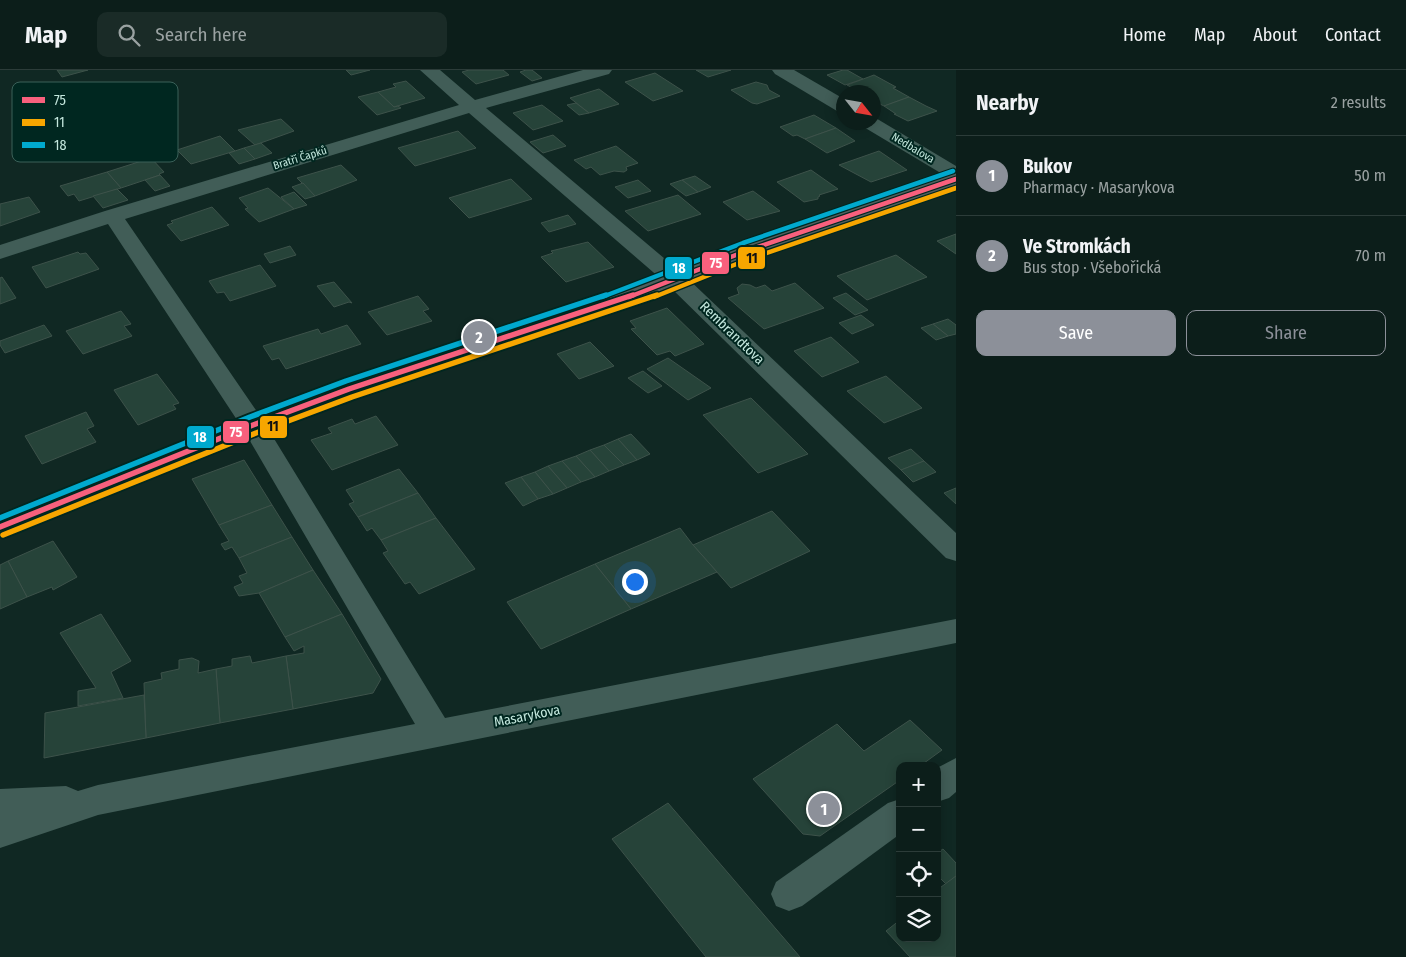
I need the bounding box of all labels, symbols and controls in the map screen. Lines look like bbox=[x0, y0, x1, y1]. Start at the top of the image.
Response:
search box bbox=[97, 12, 447, 57]
text: Map bbox=[25, 21, 67, 49]
icon: search bbox=[115, 21, 143, 49]
text: Search here bbox=[155, 23, 247, 46]
text: Home bbox=[1123, 24, 1166, 46]
text: Map bbox=[1194, 24, 1225, 46]
text: About bbox=[1253, 24, 1297, 46]
text: Contact bbox=[1325, 24, 1381, 46]
legend bbox=[12, 82, 178, 162]
north arrow bbox=[836, 85, 881, 130]
text: Nearby bbox=[976, 90, 1038, 116]
text: 75 bbox=[54, 92, 66, 109]
text: 2 results bbox=[1331, 93, 1386, 112]
text: 11 bbox=[54, 114, 65, 131]
street label: Nedbalova bbox=[889, 130, 937, 166]
text: 18 bbox=[54, 137, 66, 154]
street label: Bratří Čapků bbox=[271, 143, 328, 172]
text: Bukov bbox=[1023, 155, 1072, 178]
text: 1 bbox=[989, 166, 995, 185]
text: 50 m bbox=[1354, 166, 1386, 185]
text: Pharmacy · Masarykova bbox=[1023, 178, 1175, 197]
text: Ve Stromkách bbox=[1023, 235, 1131, 258]
line badge: 11 bbox=[737, 246, 766, 270]
text: 2 bbox=[988, 246, 996, 265]
text: 70 m bbox=[1355, 246, 1386, 265]
text: 11 bbox=[746, 250, 758, 267]
line badge: 75 bbox=[701, 251, 730, 275]
text: 75 bbox=[710, 255, 722, 272]
line badge: 18 bbox=[664, 256, 693, 280]
text: Bus stop · Všebořická bbox=[1023, 258, 1161, 277]
text: 18 bbox=[672, 260, 686, 277]
street label: Rembrandtova bbox=[696, 298, 768, 368]
button: Save bbox=[976, 310, 1176, 356]
button: Share bbox=[1186, 310, 1386, 356]
pin: 2 bbox=[463, 318, 495, 356]
line badge: 11 bbox=[259, 415, 288, 439]
text: 11 bbox=[267, 418, 279, 435]
line badge: 75 bbox=[222, 420, 250, 444]
text: 75 bbox=[230, 424, 242, 441]
line badge: 18 bbox=[186, 425, 215, 449]
text: 18 bbox=[193, 429, 207, 446]
your location bbox=[622, 569, 648, 595]
street label: Masarykova bbox=[492, 701, 562, 731]
map controls bbox=[896, 762, 941, 942]
button: + bbox=[896, 762, 941, 807]
pin: 1 bbox=[808, 790, 840, 828]
button: − bbox=[896, 807, 941, 852]
button: locate bbox=[896, 852, 941, 897]
button: layers bbox=[896, 897, 941, 942]

